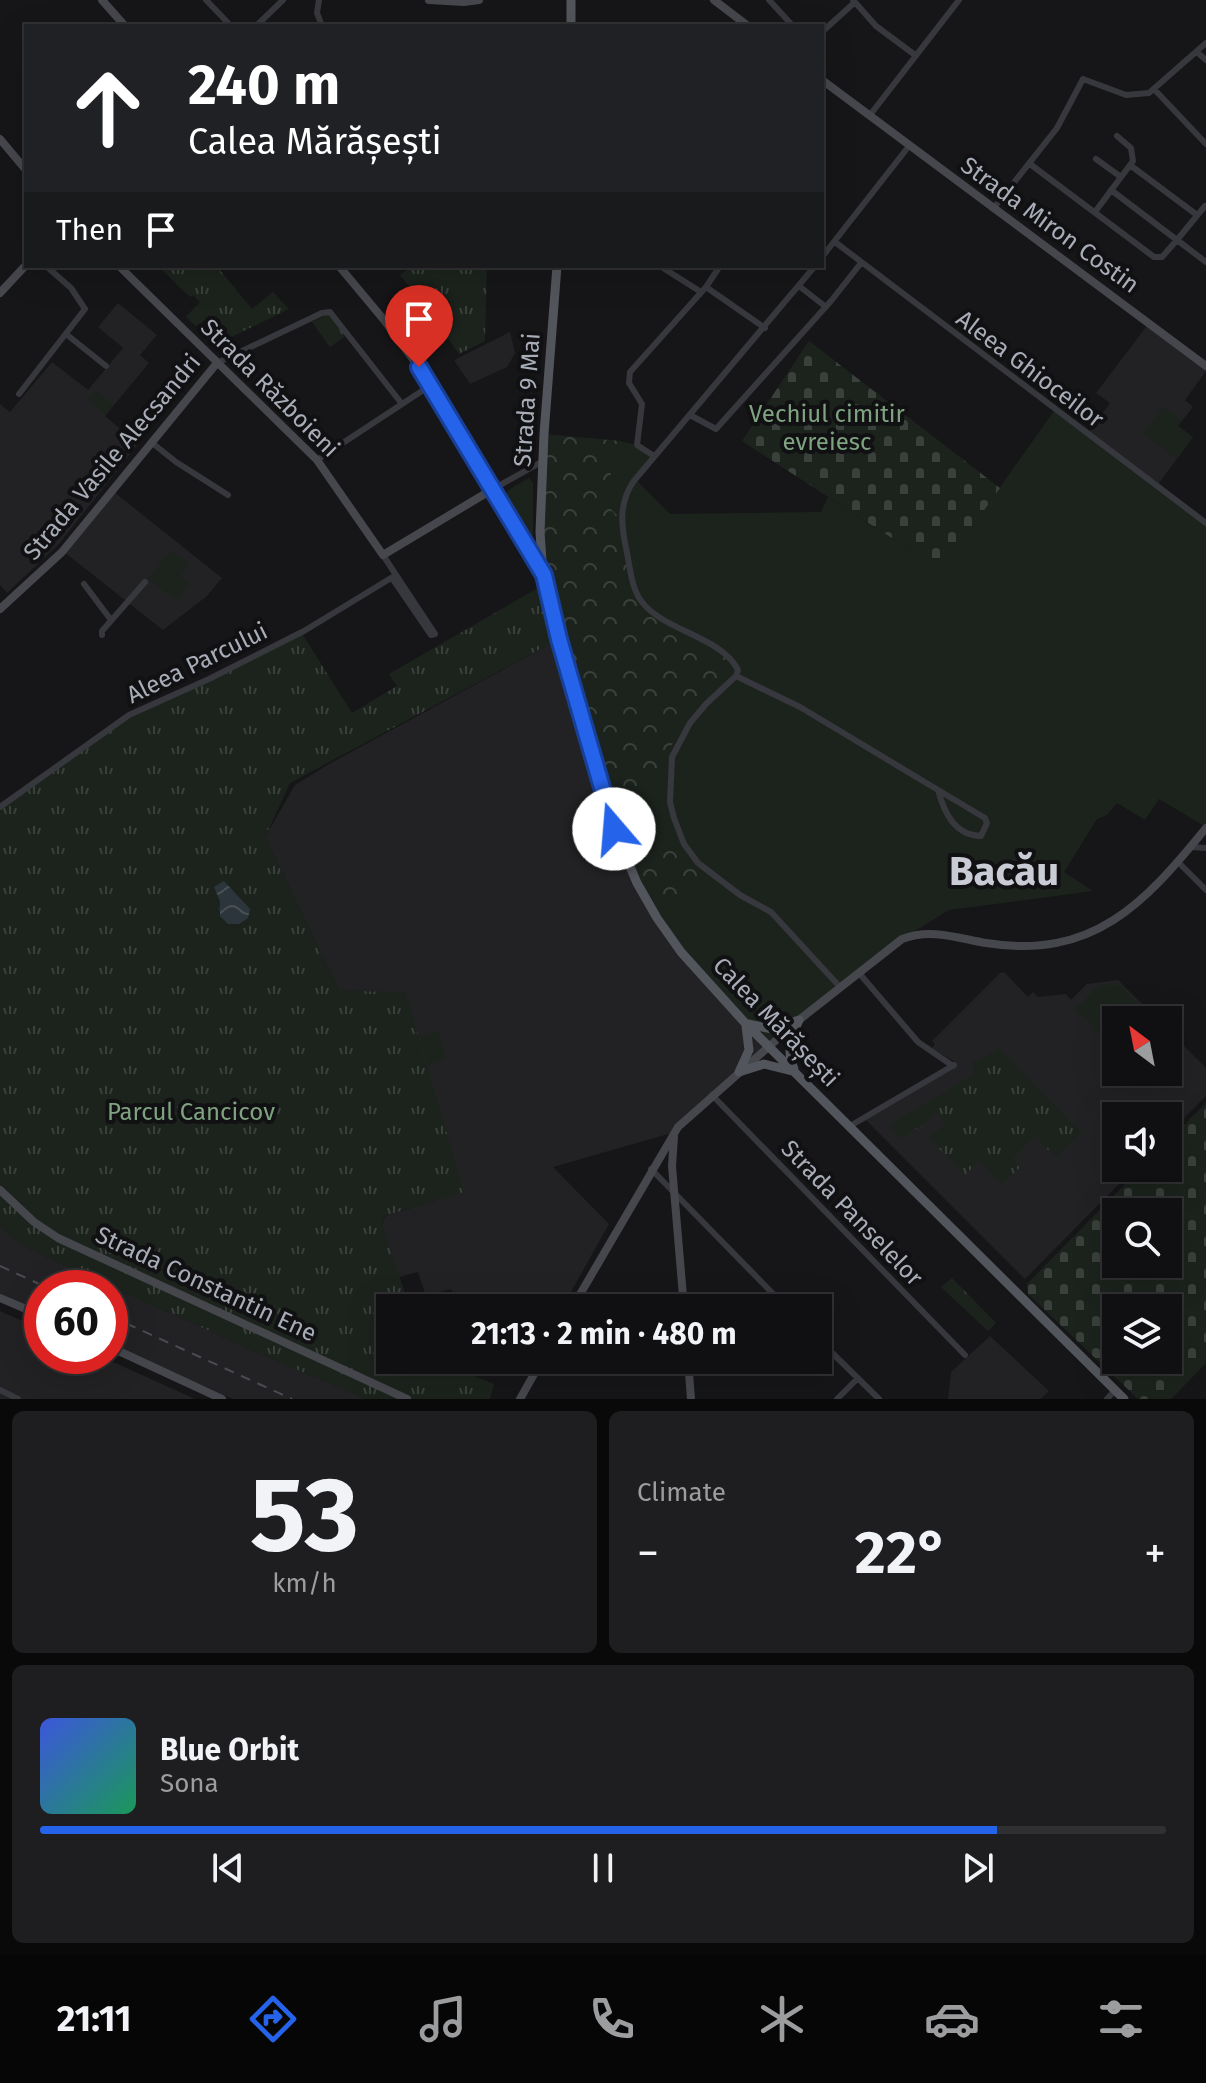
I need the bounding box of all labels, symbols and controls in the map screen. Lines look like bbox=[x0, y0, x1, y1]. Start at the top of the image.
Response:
text: 240 m bbox=[188, 52, 340, 119]
icon: ahead bbox=[56, 56, 160, 160]
text: Calea Mărășești bbox=[188, 120, 442, 164]
street label: Strada Miron Costin bbox=[956, 151, 1144, 299]
icon: arrive bbox=[139, 208, 183, 252]
text: Then bbox=[56, 212, 123, 248]
pin bbox=[385, 285, 453, 367]
icon: arrive bbox=[397, 297, 441, 341]
street label: Aleea Ghioceilor bbox=[951, 305, 1110, 434]
street label: Strada Războieni bbox=[195, 313, 345, 463]
street label: Strada 9 Mai bbox=[508, 332, 546, 468]
street label: Strada Vasile Alecsandri bbox=[18, 348, 206, 566]
park label: Vechiul cimitir evreiesc bbox=[749, 400, 906, 456]
street label: Aleea Parcului bbox=[122, 617, 272, 709]
position arrow bbox=[572, 787, 656, 871]
district label: Bacău bbox=[949, 848, 1059, 896]
street label: Calea Mărășești bbox=[706, 951, 845, 1093]
north arrow bbox=[1102, 1006, 1182, 1086]
map controls bbox=[1102, 1006, 1182, 1374]
park label: Parcul Cancicov bbox=[107, 1098, 275, 1126]
button: sound bbox=[1102, 1102, 1182, 1182]
street label: Strada Panselelor bbox=[776, 1134, 929, 1292]
button: search bbox=[1102, 1198, 1182, 1278]
street label: Strada Constantin Ene bbox=[91, 1220, 321, 1348]
speed limit sign: 60 bbox=[24, 1270, 128, 1374]
button: layers bbox=[1102, 1294, 1182, 1374]
text: 21:13 · 2 min · 480 m bbox=[471, 1316, 737, 1352]
text: 53 bbox=[250, 1453, 359, 1578]
text: Climate bbox=[637, 1477, 726, 1508]
text: 22° bbox=[855, 1517, 948, 1589]
text: − bbox=[637, 1527, 659, 1580]
text: + bbox=[1144, 1527, 1166, 1580]
text: km/h bbox=[272, 1568, 337, 1599]
text: Blue Orbit bbox=[160, 1732, 299, 1768]
text: Sona bbox=[160, 1768, 219, 1799]
icon: previous bbox=[206, 1846, 250, 1890]
icon: pause bbox=[581, 1846, 625, 1890]
icon: next bbox=[956, 1846, 1000, 1890]
icon: directions bbox=[245, 1991, 301, 2047]
icon: music bbox=[415, 1991, 471, 2047]
icon: phone bbox=[584, 1991, 640, 2047]
icon: climate bbox=[754, 1991, 810, 2047]
icon: car bbox=[924, 1991, 980, 2047]
icon: filters bbox=[1093, 1991, 1149, 2047]
text: 21:11 bbox=[57, 1997, 132, 2041]

